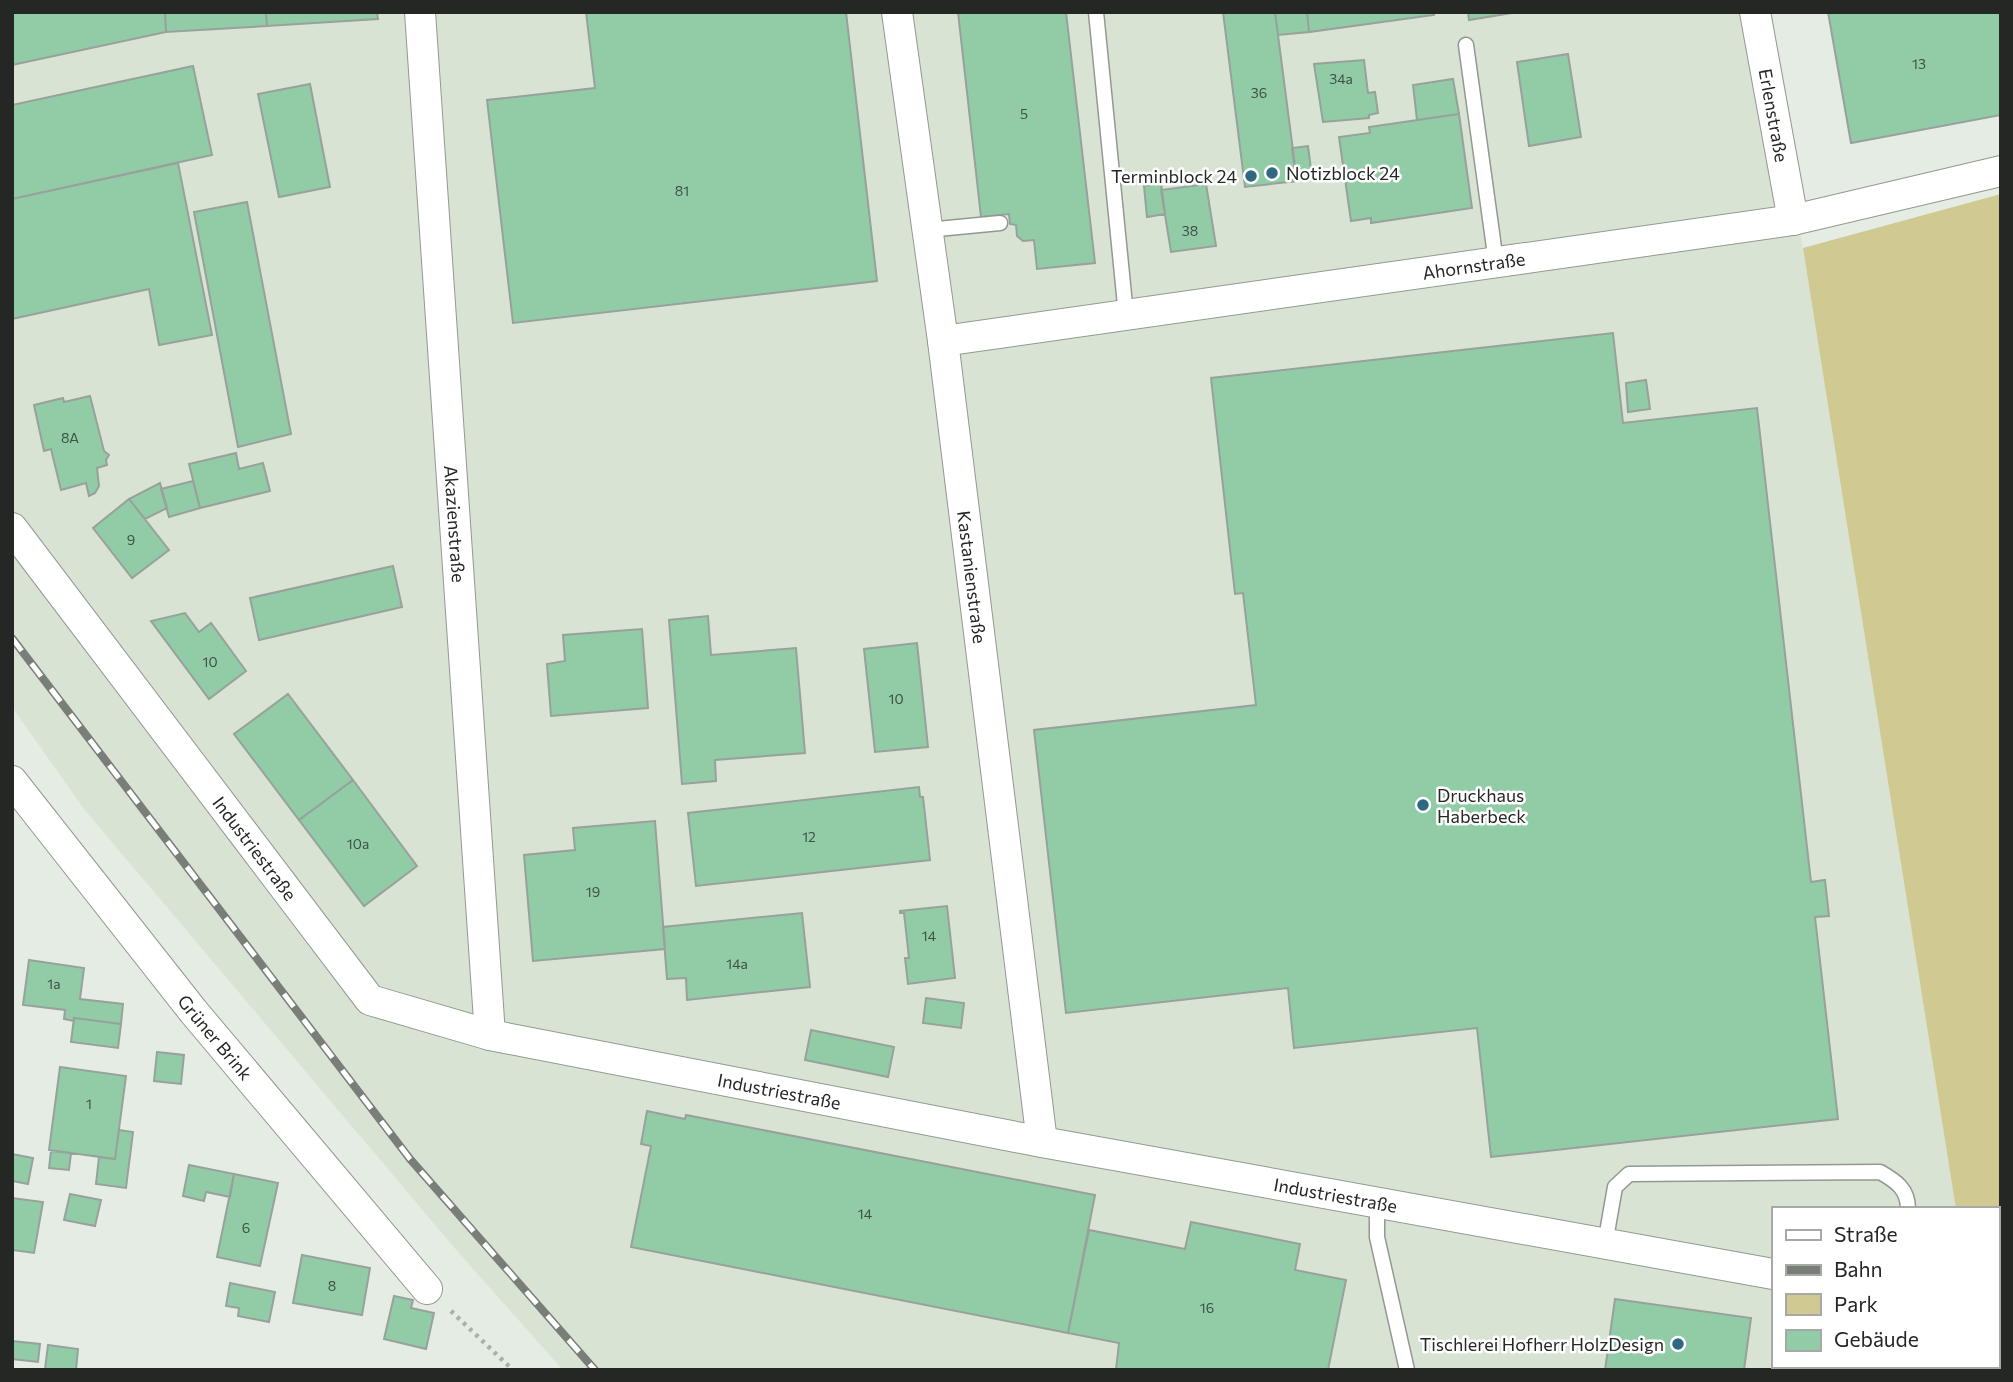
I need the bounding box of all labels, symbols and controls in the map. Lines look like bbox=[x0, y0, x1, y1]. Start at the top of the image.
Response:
house number: 13 bbox=[1912, 55, 1926, 72]
street label: Erlenstraße bbox=[1755, 67, 1793, 164]
house number: 34a bbox=[1329, 70, 1353, 87]
house number: 36 bbox=[1251, 84, 1267, 101]
house number: 5 bbox=[1020, 105, 1028, 122]
place label: Notizblock 24 bbox=[1286, 162, 1400, 184]
place label: Terminblock 24 bbox=[1111, 165, 1237, 187]
marker: Notizblock 24 bbox=[1264, 165, 1280, 181]
marker: Terminblock 24 bbox=[1243, 168, 1259, 184]
house number: 81 bbox=[675, 182, 689, 199]
house number: 38 bbox=[1182, 222, 1198, 239]
street label: Ahornstraße bbox=[1421, 247, 1526, 284]
house number: 8A bbox=[61, 429, 79, 446]
street label: Akazienstraße bbox=[440, 464, 470, 583]
street label: Kastanienstraße bbox=[953, 509, 991, 645]
house number: 9 bbox=[127, 531, 135, 548]
house number: 10 bbox=[202, 653, 218, 670]
house number: 10 bbox=[888, 690, 904, 707]
place label: Druckhaus Haberbeck bbox=[1437, 784, 1526, 827]
street label: Industriestraße bbox=[208, 792, 302, 905]
marker: Druckhaus Haberbeck bbox=[1415, 797, 1431, 813]
house number: 12 bbox=[802, 828, 816, 845]
house number: 10a bbox=[347, 835, 369, 852]
house number: 19 bbox=[586, 883, 600, 900]
house number: 14 bbox=[922, 927, 937, 944]
house number: 14a bbox=[726, 955, 748, 972]
house number: 1a bbox=[47, 975, 61, 992]
street label: Grüner Brink bbox=[173, 990, 257, 1085]
street label: Industriestraße bbox=[716, 1068, 843, 1114]
house number: 1 bbox=[86, 1095, 92, 1112]
street label: Industriestraße bbox=[1272, 1173, 1399, 1217]
house number: 14 bbox=[858, 1205, 873, 1222]
legend bbox=[1772, 1207, 1999, 1368]
house number: 6 bbox=[242, 1219, 250, 1236]
text: Straße bbox=[1834, 1221, 1898, 1246]
text: Bahn bbox=[1834, 1256, 1883, 1281]
house number: 8 bbox=[328, 1277, 336, 1294]
text: Park bbox=[1834, 1291, 1878, 1316]
house number: 16 bbox=[1200, 1299, 1214, 1316]
text: Gebäude bbox=[1834, 1326, 1919, 1351]
place label: Tischlerei Hofherr HolzDesign bbox=[1420, 1333, 1664, 1355]
marker: Tischlerei Hofherr HolzDesign bbox=[1670, 1336, 1686, 1352]

